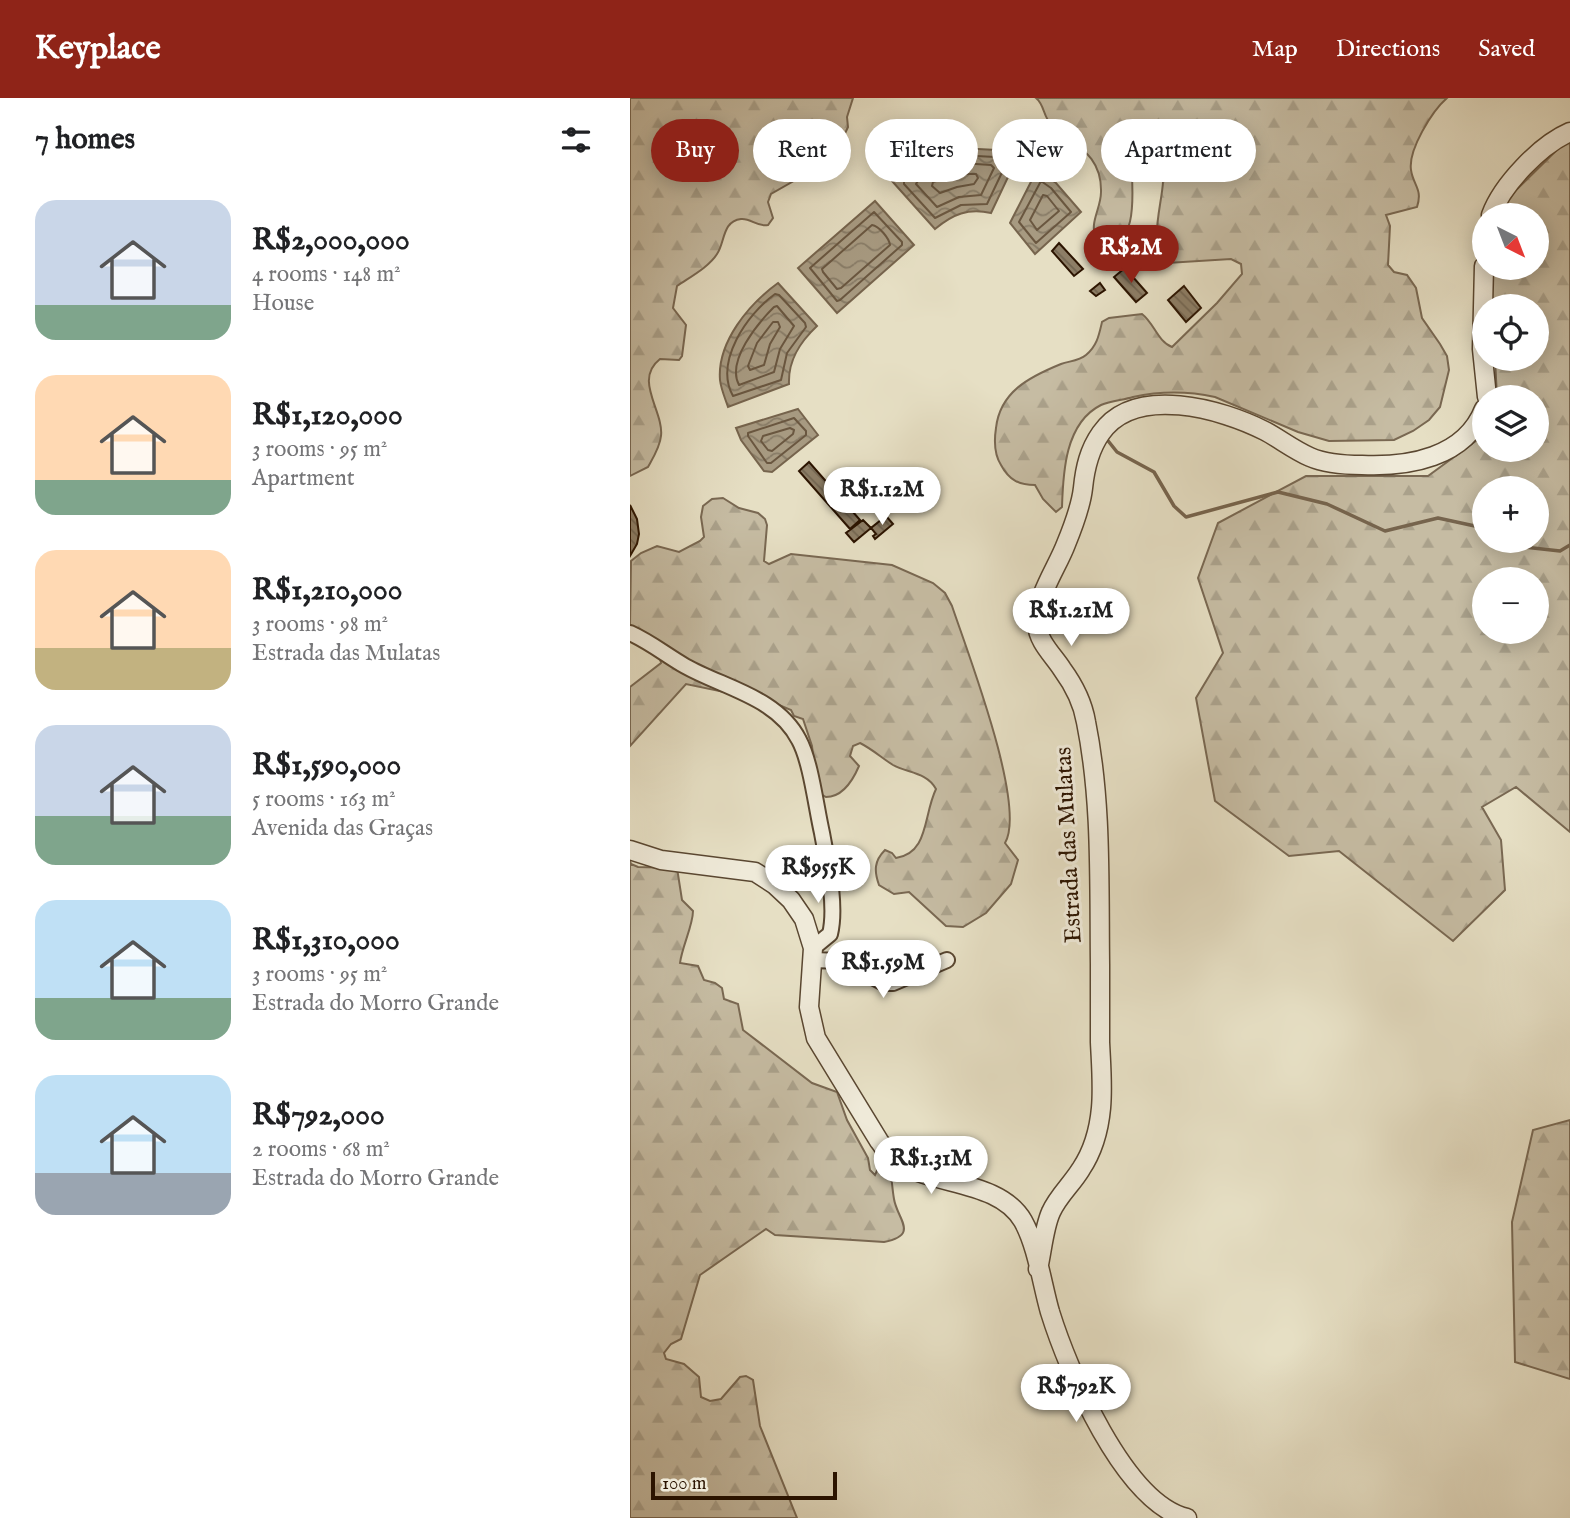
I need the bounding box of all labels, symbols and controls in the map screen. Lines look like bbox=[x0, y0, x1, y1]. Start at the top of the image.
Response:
text: Keyplace bbox=[35, 28, 161, 70]
text: Map bbox=[1252, 34, 1298, 65]
text: Directions bbox=[1336, 34, 1440, 65]
text: Saved bbox=[1478, 34, 1535, 65]
chip: Buy bbox=[651, 119, 739, 182]
chip: Rent bbox=[753, 119, 851, 182]
chip: Filters bbox=[865, 119, 978, 182]
chip: New bbox=[992, 119, 1087, 182]
chip: Apartment bbox=[1101, 119, 1256, 182]
text: 7 homes bbox=[35, 121, 135, 159]
icon: filters bbox=[557, 121, 595, 159]
north arrow bbox=[1472, 203, 1549, 280]
map controls bbox=[1472, 203, 1549, 644]
text: R$2,000,000 bbox=[252, 222, 410, 260]
pin: R$2M bbox=[1090, 226, 1172, 285]
icon: home bbox=[91, 228, 175, 312]
text: R$2M bbox=[1100, 233, 1162, 262]
text: 4 rooms · 148 m² bbox=[252, 260, 401, 289]
text: House bbox=[252, 289, 314, 318]
button: locate bbox=[1472, 294, 1549, 371]
button: layers bbox=[1472, 385, 1549, 462]
text: R$1,120,000 bbox=[252, 397, 403, 435]
icon: home bbox=[91, 403, 175, 487]
text: 3 rooms · 95 m² bbox=[252, 435, 387, 464]
text: Apartment bbox=[252, 464, 355, 493]
pin: R$1.12M bbox=[817, 468, 947, 527]
text: R$1.12M bbox=[840, 475, 924, 504]
button: + bbox=[1472, 476, 1549, 553]
button: − bbox=[1472, 567, 1549, 644]
text: R$1,210,000 bbox=[252, 572, 402, 610]
icon: home bbox=[91, 578, 175, 662]
pin: R$1.21M bbox=[1006, 588, 1136, 648]
text: R$1.21M bbox=[1029, 596, 1113, 625]
text: 3 rooms · 98 m² bbox=[252, 610, 388, 639]
text: Estrada das Mulatas bbox=[252, 639, 440, 668]
street label: Estrada das Mulatas bbox=[1048, 746, 1090, 944]
text: R$1,590,000 bbox=[252, 747, 401, 785]
icon: home bbox=[91, 753, 175, 837]
text: 5 rooms · 163 m² bbox=[252, 785, 396, 814]
text: Avenida das Graças bbox=[252, 814, 433, 843]
pin: R$955K bbox=[761, 846, 875, 905]
text: R$955K bbox=[781, 853, 855, 882]
text: R$1,310,000 bbox=[252, 922, 400, 960]
icon: home bbox=[91, 928, 175, 1012]
pin: R$1.59M bbox=[818, 940, 948, 1000]
text: R$1.59M bbox=[841, 948, 925, 977]
text: 3 rooms · 95 m² bbox=[252, 960, 387, 989]
text: Estrada do Morro Grande bbox=[252, 989, 499, 1018]
text: R$792,000 bbox=[252, 1097, 385, 1135]
icon: home bbox=[91, 1103, 175, 1187]
text: 2 rooms · 68 m² bbox=[252, 1135, 390, 1164]
pin: R$1.31M bbox=[866, 1136, 996, 1196]
text: R$1.31M bbox=[890, 1144, 972, 1173]
text: Estrada do Morro Grande bbox=[252, 1164, 499, 1193]
pin: R$792K bbox=[1019, 1364, 1133, 1424]
text: R$792K bbox=[1037, 1372, 1115, 1401]
scale bar bbox=[651, 1469, 836, 1501]
text: 100 m bbox=[662, 1472, 706, 1496]

